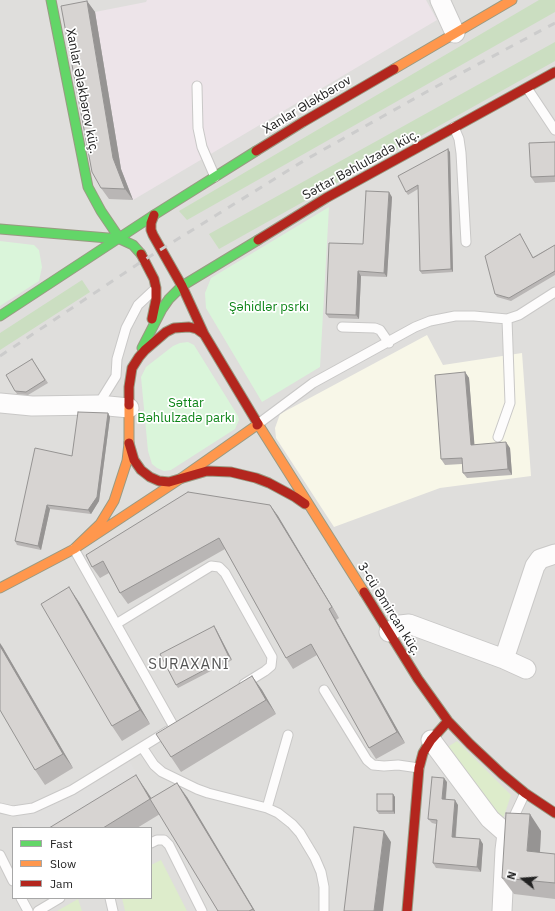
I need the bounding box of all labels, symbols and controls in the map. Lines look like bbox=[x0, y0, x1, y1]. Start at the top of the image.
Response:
street label: Xanlar Ələkbərov küç. bbox=[62, 27, 102, 155]
street label: Xanlar Ələkbərov bbox=[260, 73, 354, 137]
street label: Səttar Bəhlulzadə küç. bbox=[300, 126, 422, 204]
park label: Şəhidlər psrkı bbox=[229, 299, 309, 315]
park label: Səttar Bəhlulzadə parkı bbox=[137, 395, 235, 426]
street label: 3-cü Əmircan küç. bbox=[354, 560, 424, 658]
district label: SURAXANI bbox=[148, 656, 230, 674]
legend bbox=[12, 827, 152, 899]
text: Fast bbox=[50, 836, 73, 851]
text: Slow bbox=[50, 856, 76, 871]
north arrow bbox=[503, 859, 543, 899]
text: N bbox=[504, 870, 519, 881]
text: Jam bbox=[50, 876, 73, 891]

